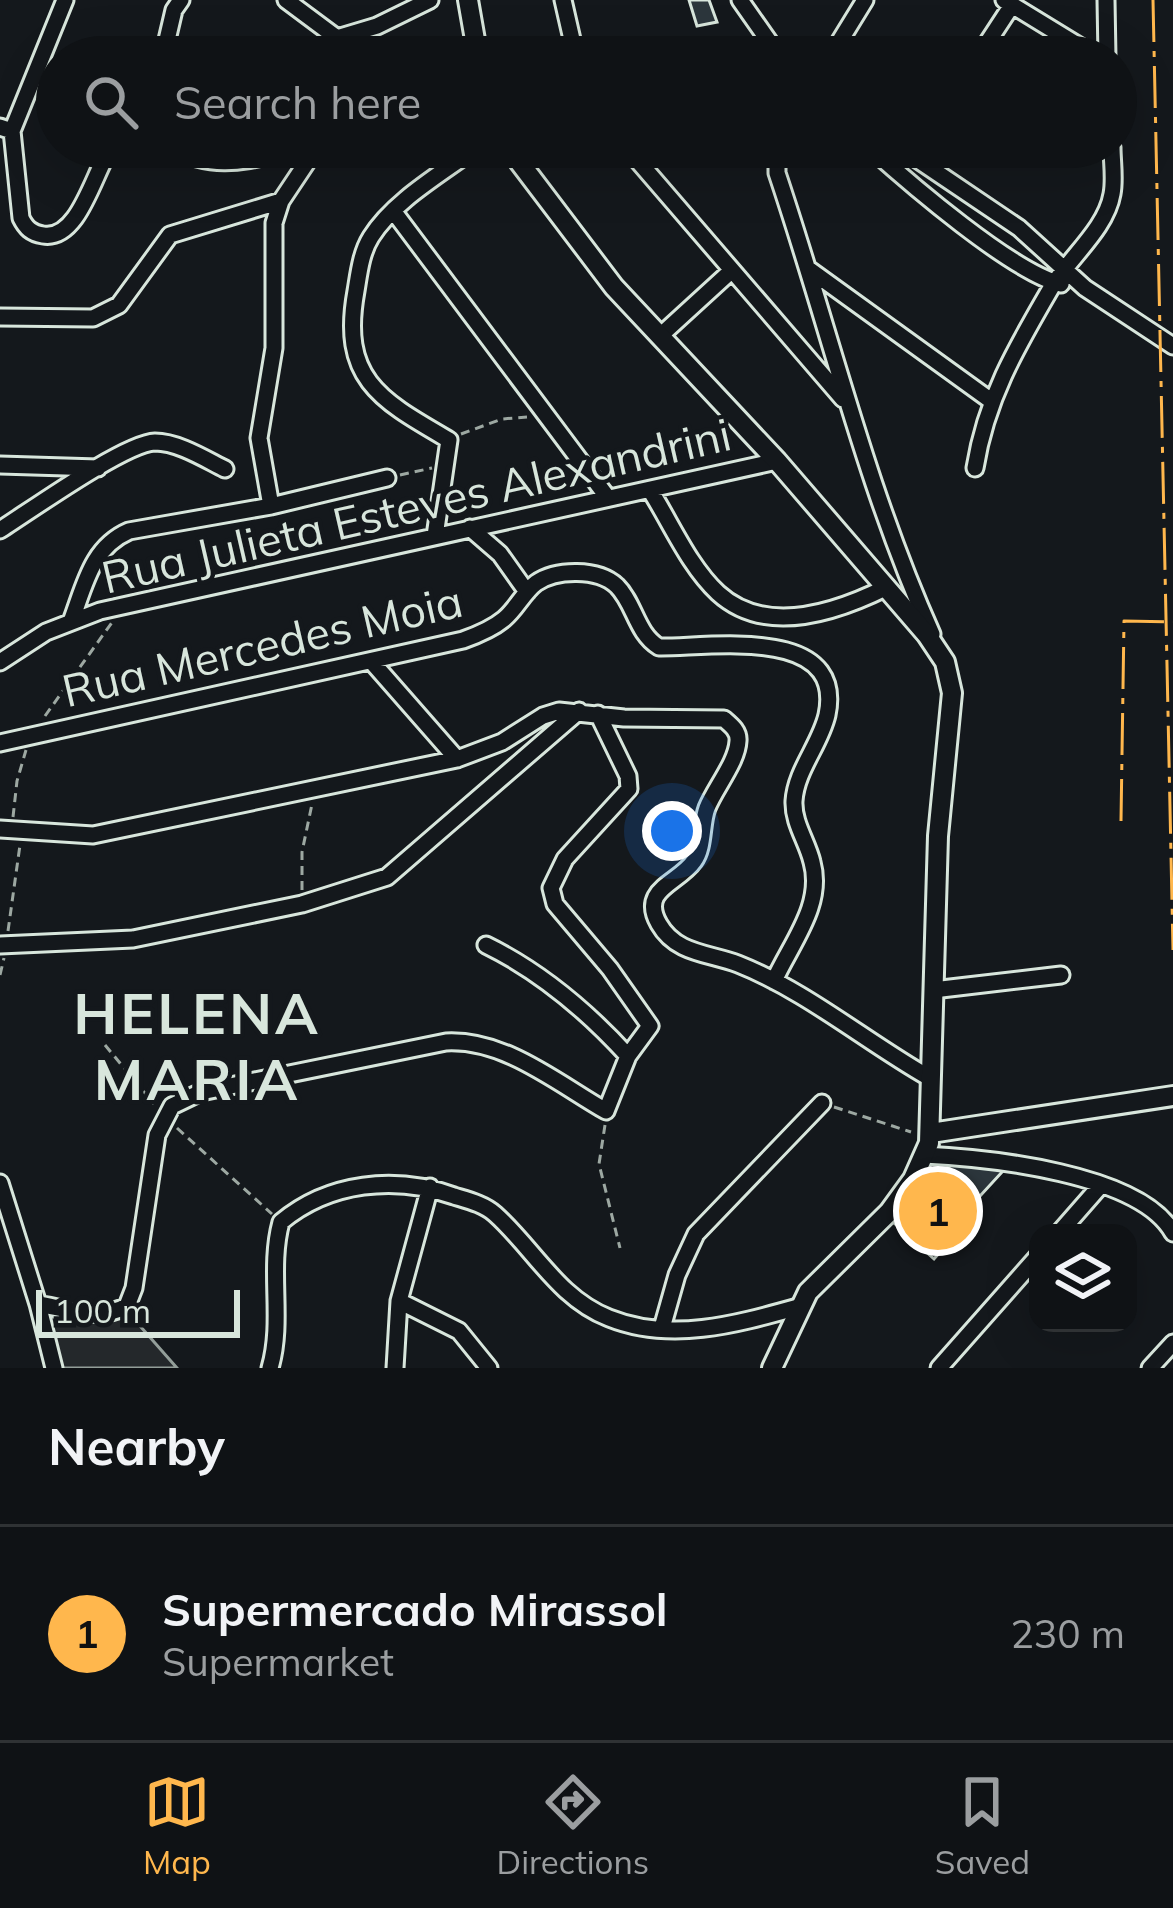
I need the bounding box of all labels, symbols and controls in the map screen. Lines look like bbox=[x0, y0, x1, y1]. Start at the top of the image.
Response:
search box bbox=[36, 36, 1137, 168]
icon: search bbox=[78, 69, 144, 135]
text: Search here bbox=[174, 74, 421, 130]
street label: Rua Julieta Esteves Alexandrini bbox=[96, 405, 736, 605]
street label: Rua Mercedes Moia bbox=[57, 572, 467, 718]
your location bbox=[642, 801, 702, 861]
district label: HELENA MARIA bbox=[73, 977, 321, 1114]
pin: 1 bbox=[899, 1166, 977, 1256]
map controls bbox=[1029, 1224, 1137, 1332]
button: layers bbox=[1029, 1224, 1137, 1332]
scale bar bbox=[36, 1284, 240, 1337]
text: 100 m bbox=[54, 1290, 151, 1331]
text: Nearby bbox=[48, 1414, 225, 1478]
text: Supermercado Mirassol bbox=[162, 1581, 668, 1637]
text: 1 bbox=[75, 1609, 99, 1658]
text: 230 m bbox=[1010, 1609, 1125, 1658]
text: Supermarket bbox=[162, 1637, 394, 1686]
tab: Map bbox=[143, 1769, 211, 1882]
tab: Directions bbox=[497, 1769, 649, 1882]
tab: Saved bbox=[935, 1769, 1030, 1882]

